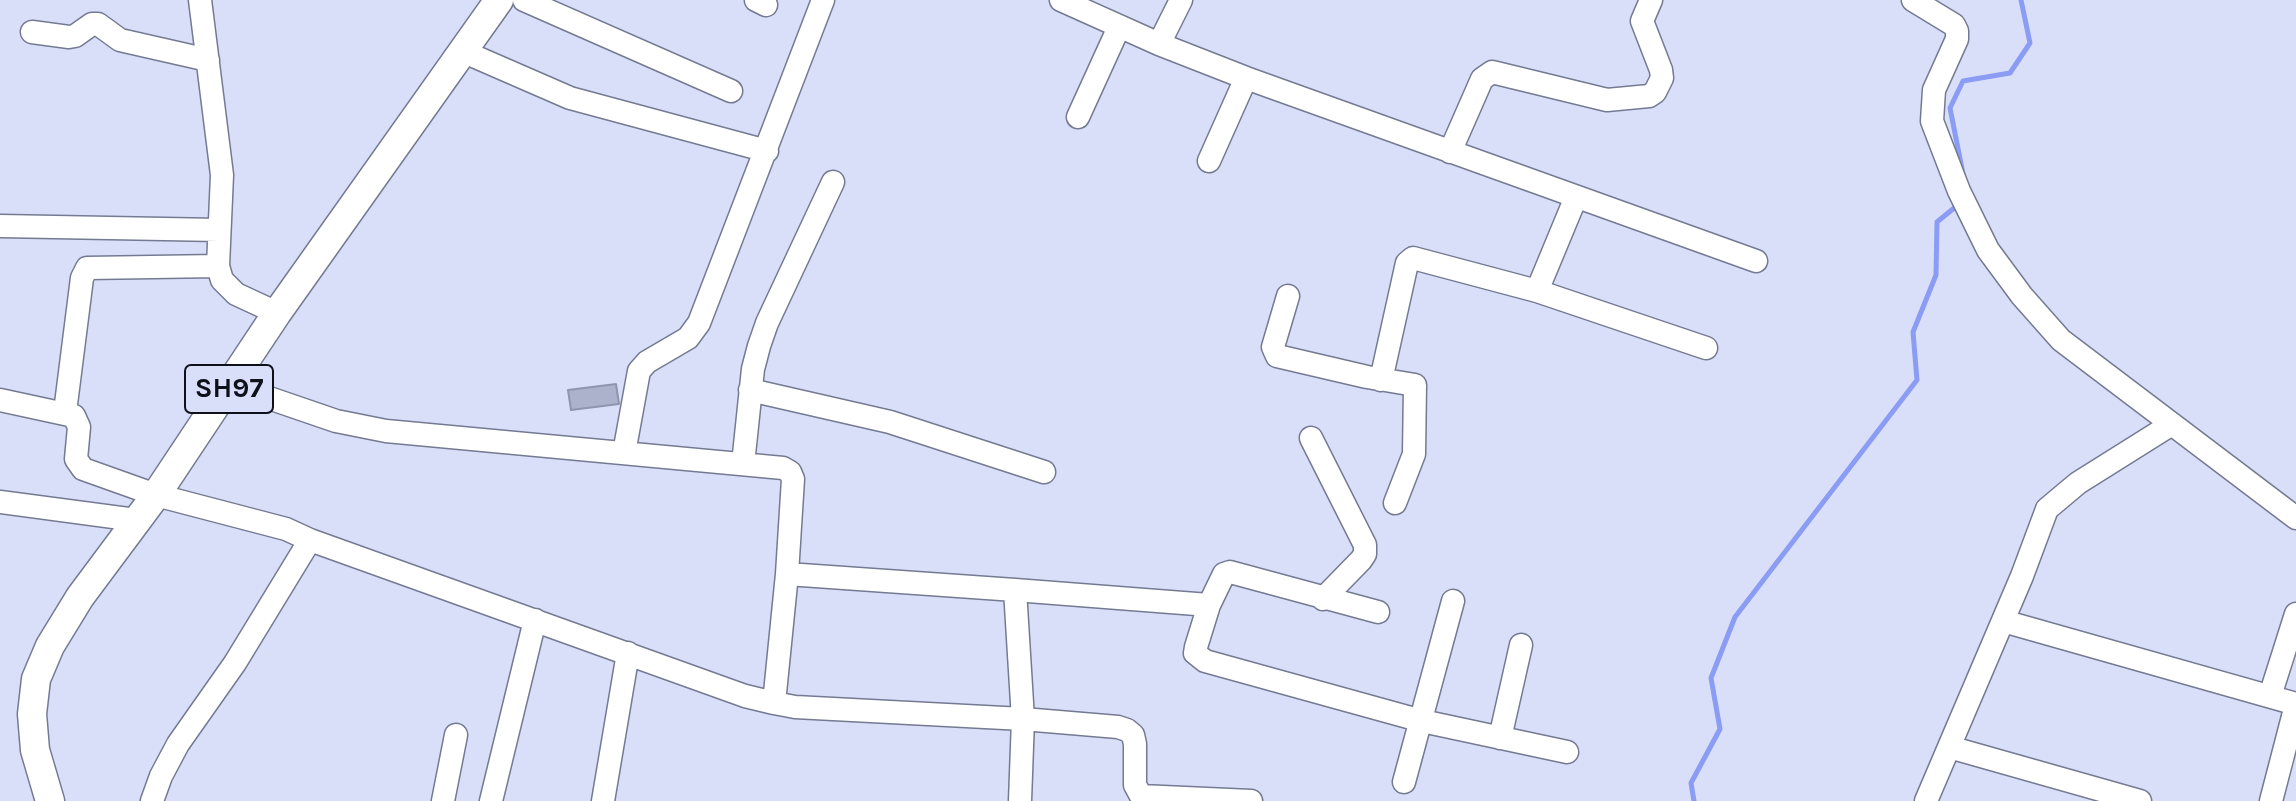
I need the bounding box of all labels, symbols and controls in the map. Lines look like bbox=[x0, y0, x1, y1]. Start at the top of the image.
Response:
road number: SH97 bbox=[185, 365, 273, 413]

